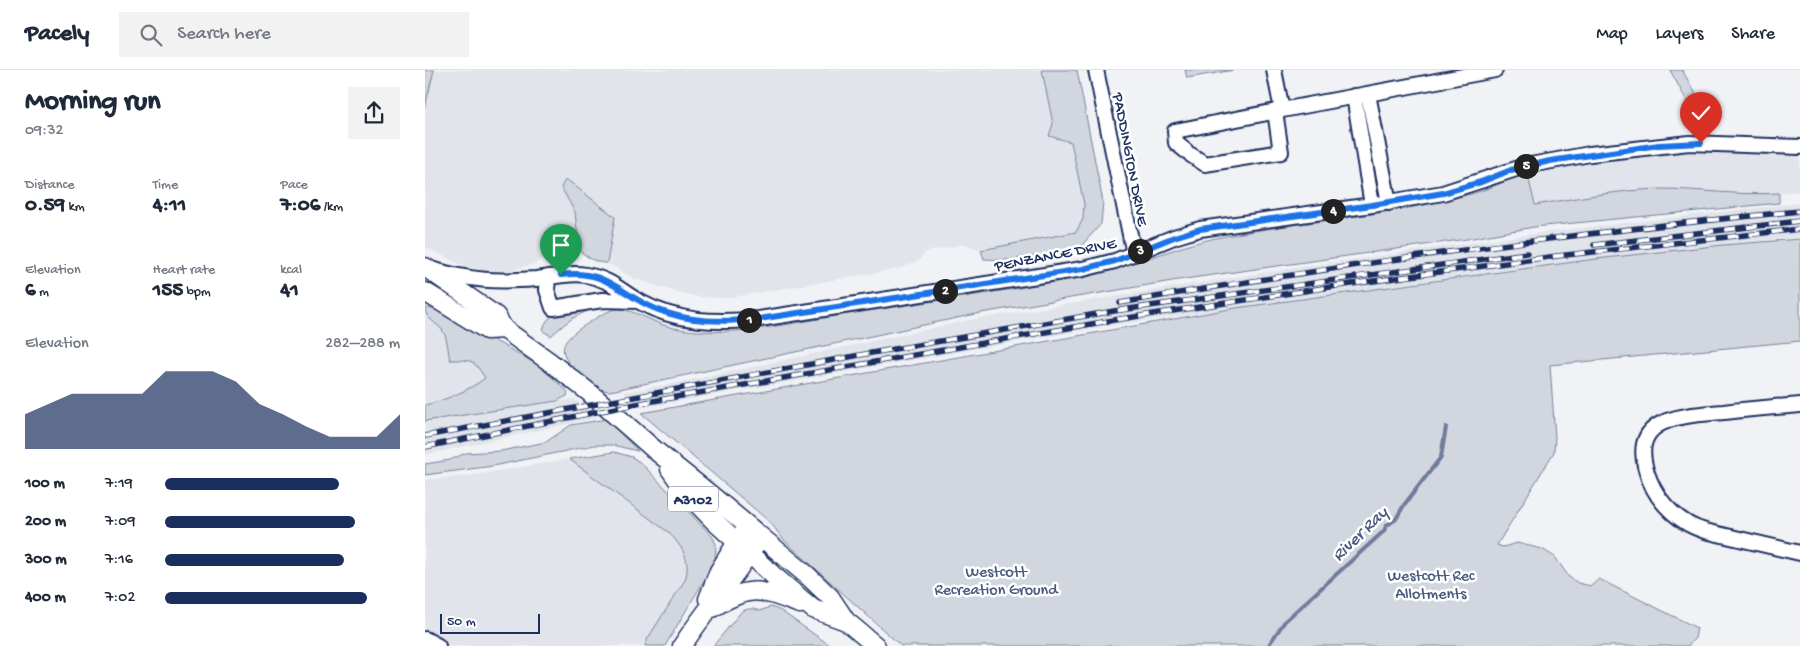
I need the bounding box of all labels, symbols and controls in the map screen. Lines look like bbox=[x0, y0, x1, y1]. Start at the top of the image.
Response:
search box bbox=[119, 12, 469, 57]
text: Pacely bbox=[25, 20, 89, 49]
icon: search bbox=[137, 21, 165, 49]
text: Search here bbox=[177, 23, 271, 46]
text: Map bbox=[1596, 24, 1628, 45]
text: Layers bbox=[1656, 24, 1703, 45]
text: Share bbox=[1731, 24, 1775, 45]
text: Morning run bbox=[25, 86, 160, 119]
button: share bbox=[348, 87, 400, 139]
street label: PADDINGTON DRIVE bbox=[1106, 91, 1151, 229]
pin bbox=[1680, 92, 1722, 143]
icon: check bbox=[1687, 99, 1715, 127]
text: 09:32 bbox=[25, 122, 63, 141]
pin: 5 bbox=[1513, 154, 1539, 178]
text: 5 bbox=[1523, 158, 1530, 175]
text: Distance bbox=[25, 177, 74, 194]
text: Time bbox=[153, 177, 178, 194]
text: Pace bbox=[280, 177, 308, 194]
text: 0.59 bbox=[25, 194, 65, 219]
text: 4:11 bbox=[153, 194, 186, 219]
text: 7:06 bbox=[280, 194, 320, 219]
pin: 4 bbox=[1321, 198, 1345, 224]
text: km bbox=[65, 199, 85, 216]
text: /km bbox=[320, 199, 343, 216]
text: 4 bbox=[1330, 203, 1337, 220]
pin bbox=[540, 224, 582, 275]
icon: arrive bbox=[547, 231, 575, 259]
street label: PENZANCE DRIVE bbox=[992, 235, 1119, 278]
pin: 3 bbox=[1127, 238, 1153, 264]
text: 3 bbox=[1137, 243, 1144, 260]
text: Elevation bbox=[25, 262, 81, 279]
text: Heart rate bbox=[153, 262, 215, 279]
text: kcal bbox=[280, 262, 302, 279]
pin: 2 bbox=[933, 278, 957, 304]
text: 6 bbox=[25, 279, 36, 304]
text: 155 bbox=[153, 279, 183, 304]
text: 41 bbox=[280, 279, 299, 304]
text: 2 bbox=[942, 283, 949, 300]
text: m bbox=[36, 284, 49, 301]
text: bpm bbox=[183, 284, 211, 301]
pin: 1 bbox=[737, 308, 761, 332]
text: 1 bbox=[747, 312, 752, 329]
text: Elevation bbox=[25, 335, 89, 354]
text: 282–288 m bbox=[325, 335, 400, 354]
text: 100 m bbox=[25, 475, 65, 494]
text: 7:19 bbox=[105, 475, 133, 494]
road number: A3102 bbox=[668, 486, 718, 512]
water label: River Ray bbox=[1328, 502, 1394, 566]
text: 200 m bbox=[25, 513, 66, 532]
text: 7:09 bbox=[105, 513, 135, 532]
text: 300 m bbox=[25, 551, 67, 570]
text: 7:16 bbox=[105, 551, 133, 570]
park label: Westcott Recreation Ground bbox=[934, 564, 1059, 601]
park label: Westcott Rec Allotments bbox=[1388, 568, 1475, 605]
text: 400 m bbox=[25, 589, 66, 608]
text: 7:02 bbox=[105, 589, 135, 608]
scale bar bbox=[440, 611, 540, 634]
text: 50 m bbox=[447, 614, 476, 631]

